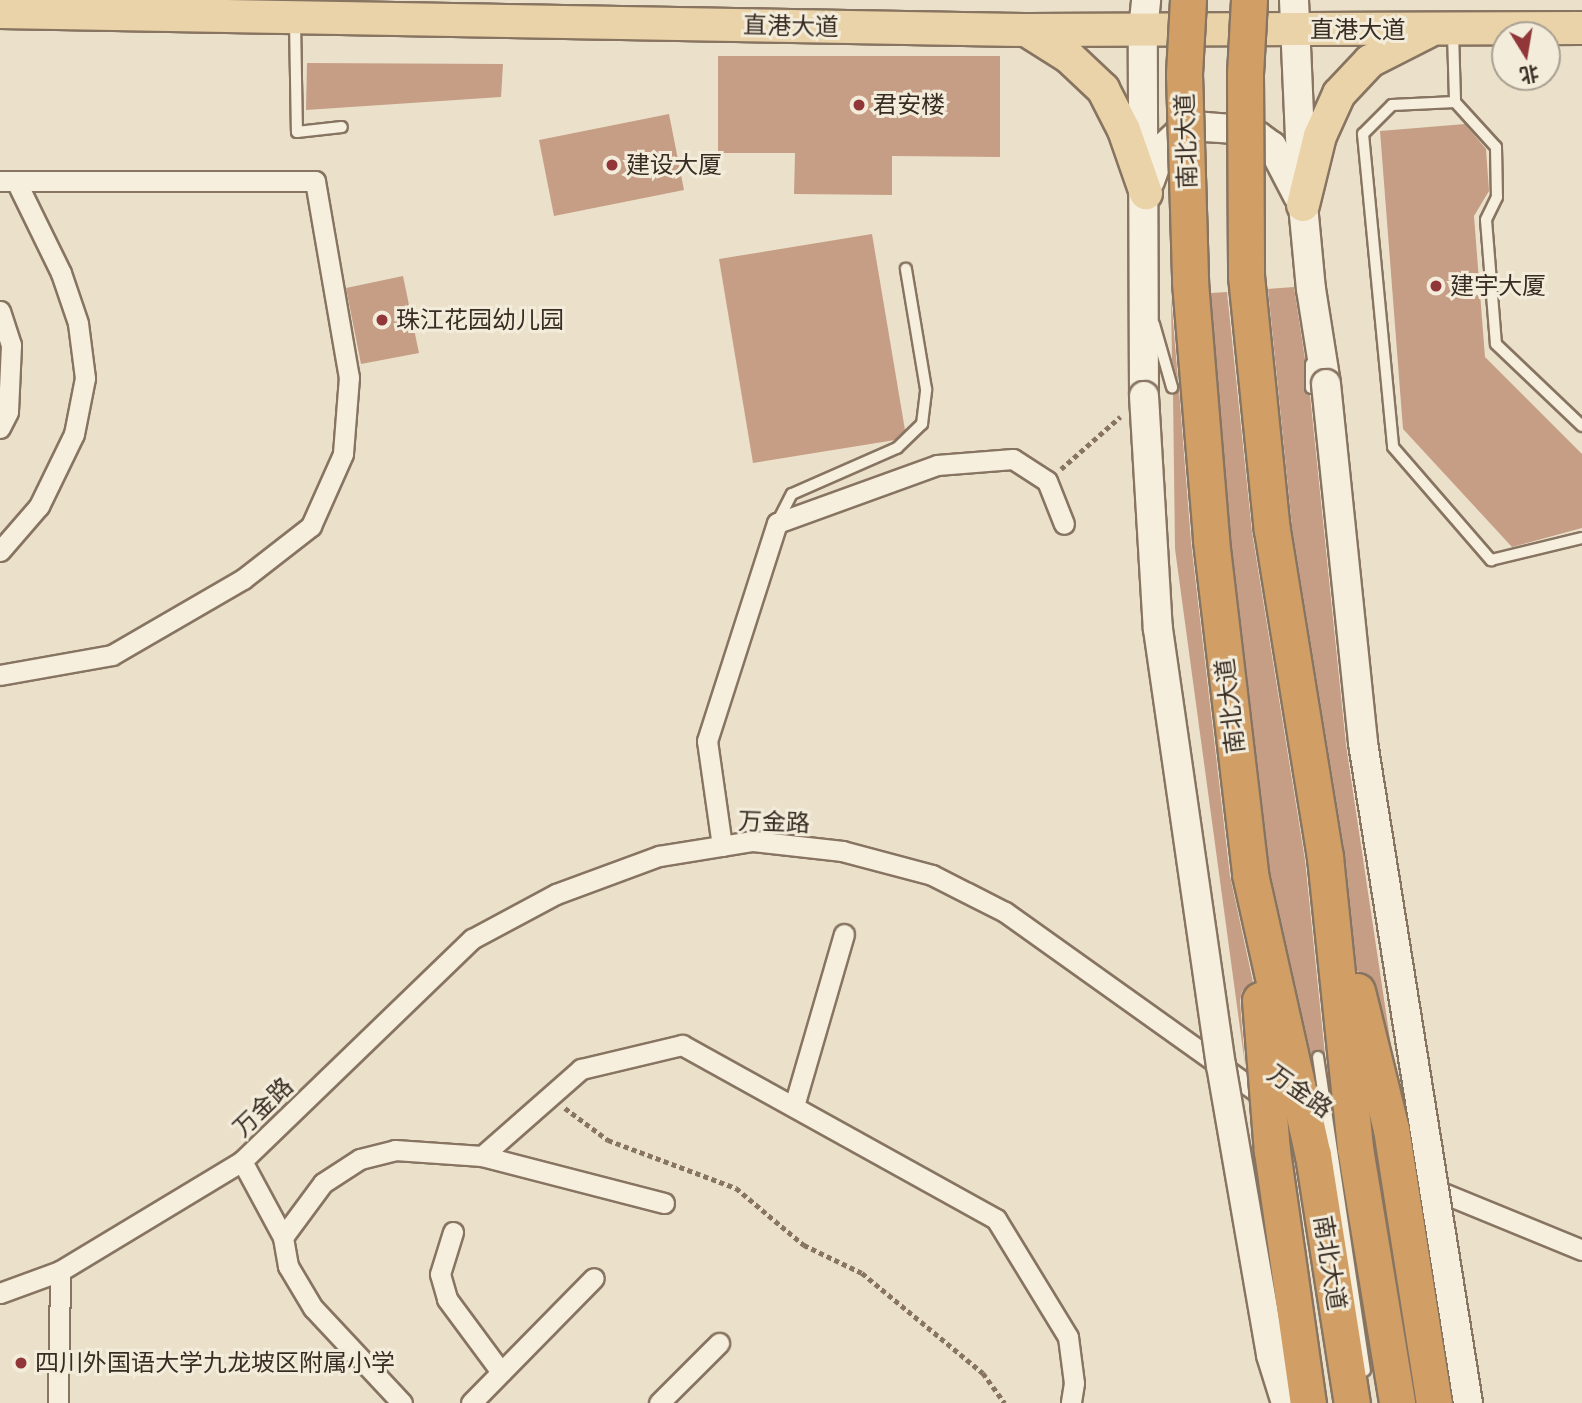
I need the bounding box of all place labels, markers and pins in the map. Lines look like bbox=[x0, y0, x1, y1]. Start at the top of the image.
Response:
place label: 君安楼 bbox=[873, 91, 945, 119]
marker: 君安楼 bbox=[851, 97, 867, 113]
place label: 建设大厦 bbox=[626, 151, 722, 179]
marker: 建设大厦 bbox=[604, 157, 620, 173]
place label: 建宇大厦 bbox=[1450, 272, 1546, 300]
marker: 建宇大厦 bbox=[1428, 278, 1444, 294]
place label: 珠江花园幼儿园 bbox=[396, 306, 564, 334]
marker: 珠江花园幼儿园 bbox=[374, 312, 390, 328]
place label: 四川外国语大学九龙坡区附属小学 bbox=[35, 1349, 395, 1377]
marker: 四川外国语大学九龙坡区附属小学 bbox=[13, 1355, 29, 1371]

